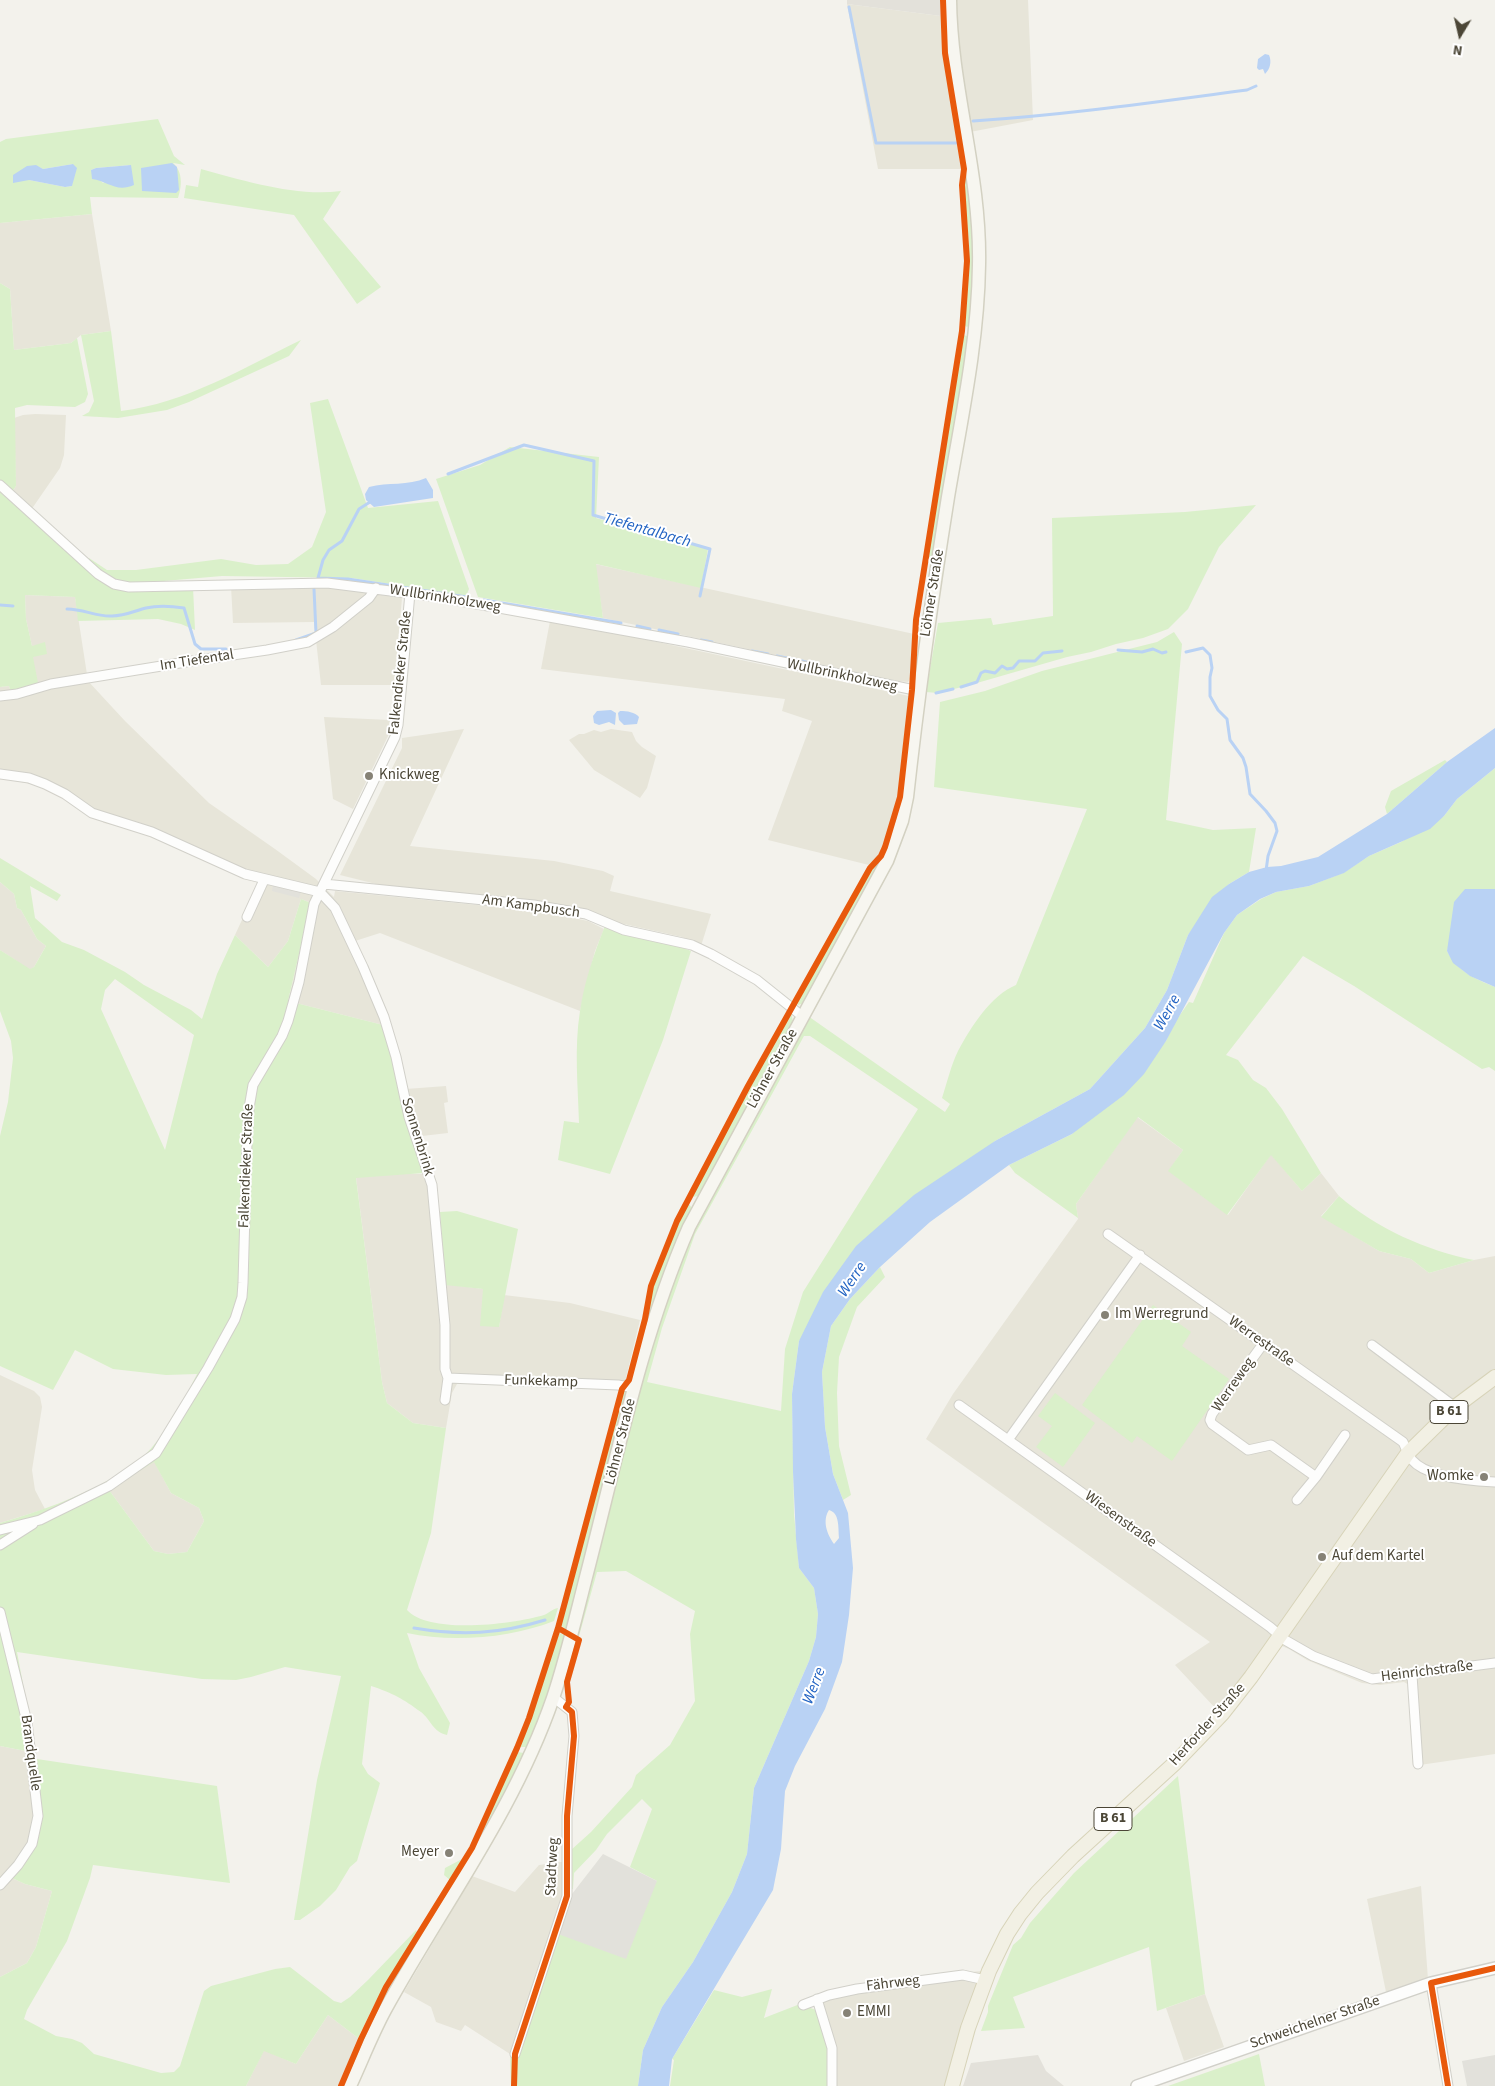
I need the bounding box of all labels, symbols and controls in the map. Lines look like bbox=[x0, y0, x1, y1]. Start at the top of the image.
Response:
north arrow bbox=[1435, 10, 1485, 60]
text: N bbox=[1451, 39, 1464, 60]
water label: Tiefentalbach bbox=[601, 509, 693, 553]
street label: Löhner Straße bbox=[917, 548, 949, 638]
street label: Wullbrinkholzweg bbox=[388, 581, 502, 617]
street label: Falkendieker Straße bbox=[386, 610, 416, 736]
street label: Im Tiefental bbox=[159, 646, 235, 676]
street label: Wullbrinkholzweg bbox=[785, 656, 899, 696]
place label: Knickweg bbox=[379, 767, 439, 785]
marker: Knickweg bbox=[363, 770, 375, 782]
street label: Am Kampbusch bbox=[481, 891, 581, 923]
water label: Werre bbox=[1150, 992, 1186, 1034]
street label: Löhner Straße bbox=[744, 1026, 802, 1112]
street label: Sonnenbrink bbox=[397, 1096, 437, 1178]
street label: Falkendieker Straße bbox=[236, 1103, 258, 1229]
water label: Werre bbox=[834, 1259, 872, 1301]
place label: Im Werregrund bbox=[1115, 1306, 1209, 1324]
marker: Im Werregrund bbox=[1099, 1309, 1111, 1321]
street label: Werrestraße bbox=[1225, 1313, 1297, 1371]
street label: Werreweg bbox=[1209, 1354, 1259, 1416]
street label: Funkekamp bbox=[504, 1372, 578, 1392]
street label: Löhner Straße bbox=[602, 1397, 640, 1487]
road number: B 61 bbox=[1430, 1400, 1468, 1424]
place label: Womke bbox=[1427, 1468, 1474, 1486]
marker: Womke bbox=[1478, 1471, 1490, 1483]
street label: Wiesenstraße bbox=[1081, 1488, 1159, 1552]
place label: Auf dem Kartel bbox=[1332, 1548, 1424, 1566]
marker: Auf dem Kartel bbox=[1316, 1551, 1328, 1563]
street label: Heinrichstraße bbox=[1380, 1657, 1474, 1687]
water label: Werre bbox=[799, 1665, 831, 1707]
street label: Herforder Straße bbox=[1166, 1680, 1250, 1770]
street label: Brandquelle bbox=[16, 1714, 44, 1792]
road number: B 61 bbox=[1094, 1808, 1132, 1830]
street label: Stadtweg bbox=[542, 1837, 564, 1897]
place label: Meyer bbox=[401, 1844, 439, 1862]
marker: Meyer bbox=[443, 1847, 455, 1859]
street label: Fährweg bbox=[865, 1972, 921, 1996]
street label: Schweichelner Straße bbox=[1248, 1992, 1382, 2054]
place label: EMMI bbox=[857, 2004, 891, 2022]
marker: EMMI bbox=[841, 2007, 853, 2019]

